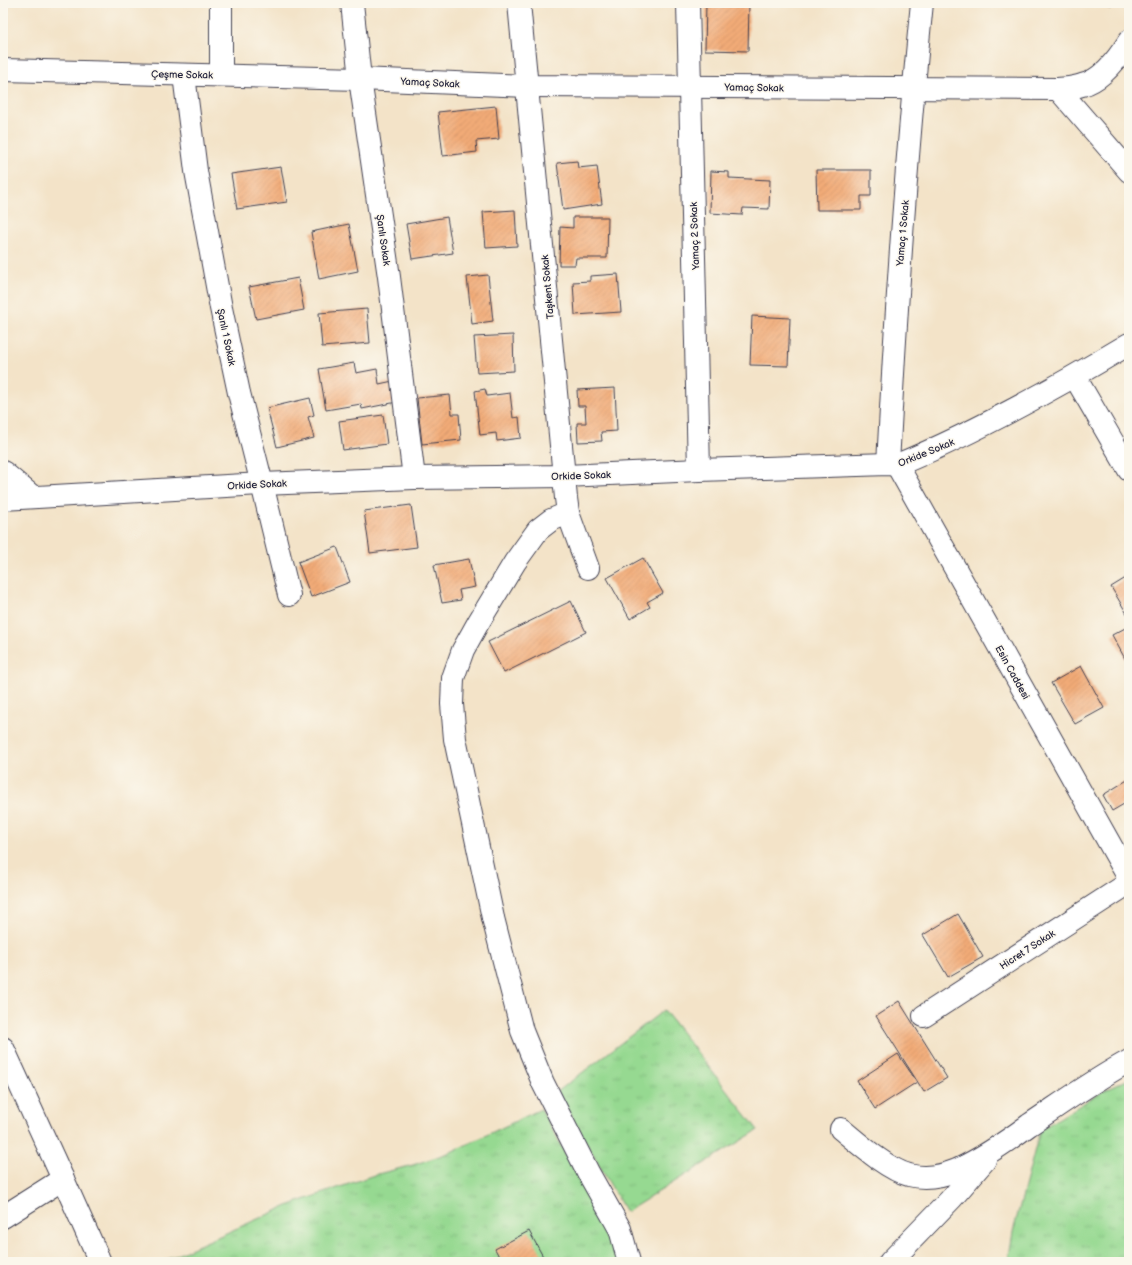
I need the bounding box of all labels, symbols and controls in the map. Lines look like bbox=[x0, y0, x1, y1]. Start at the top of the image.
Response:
street label: Çeşme Sokak bbox=[151, 68, 213, 82]
street label: Yamaç Sokak bbox=[399, 75, 460, 91]
street label: Yamaç Sokak bbox=[723, 81, 784, 95]
street label: Yamaç 1 Sokak bbox=[894, 200, 912, 267]
street label: Yamaç 2 Sokak bbox=[688, 202, 702, 271]
street label: Şanlı Sokak bbox=[373, 214, 393, 267]
street label: Taşkent Sokak bbox=[539, 254, 557, 320]
street label: Şanlı 1 Sokak bbox=[214, 308, 238, 367]
street label: Orkide Sokak bbox=[896, 436, 956, 470]
street label: Orkide Sokak bbox=[551, 469, 611, 483]
street label: Orkide Sokak bbox=[227, 477, 287, 493]
street label: Esin Caddesi bbox=[992, 643, 1032, 701]
street label: Hicret 7 Sokak bbox=[998, 927, 1058, 972]

